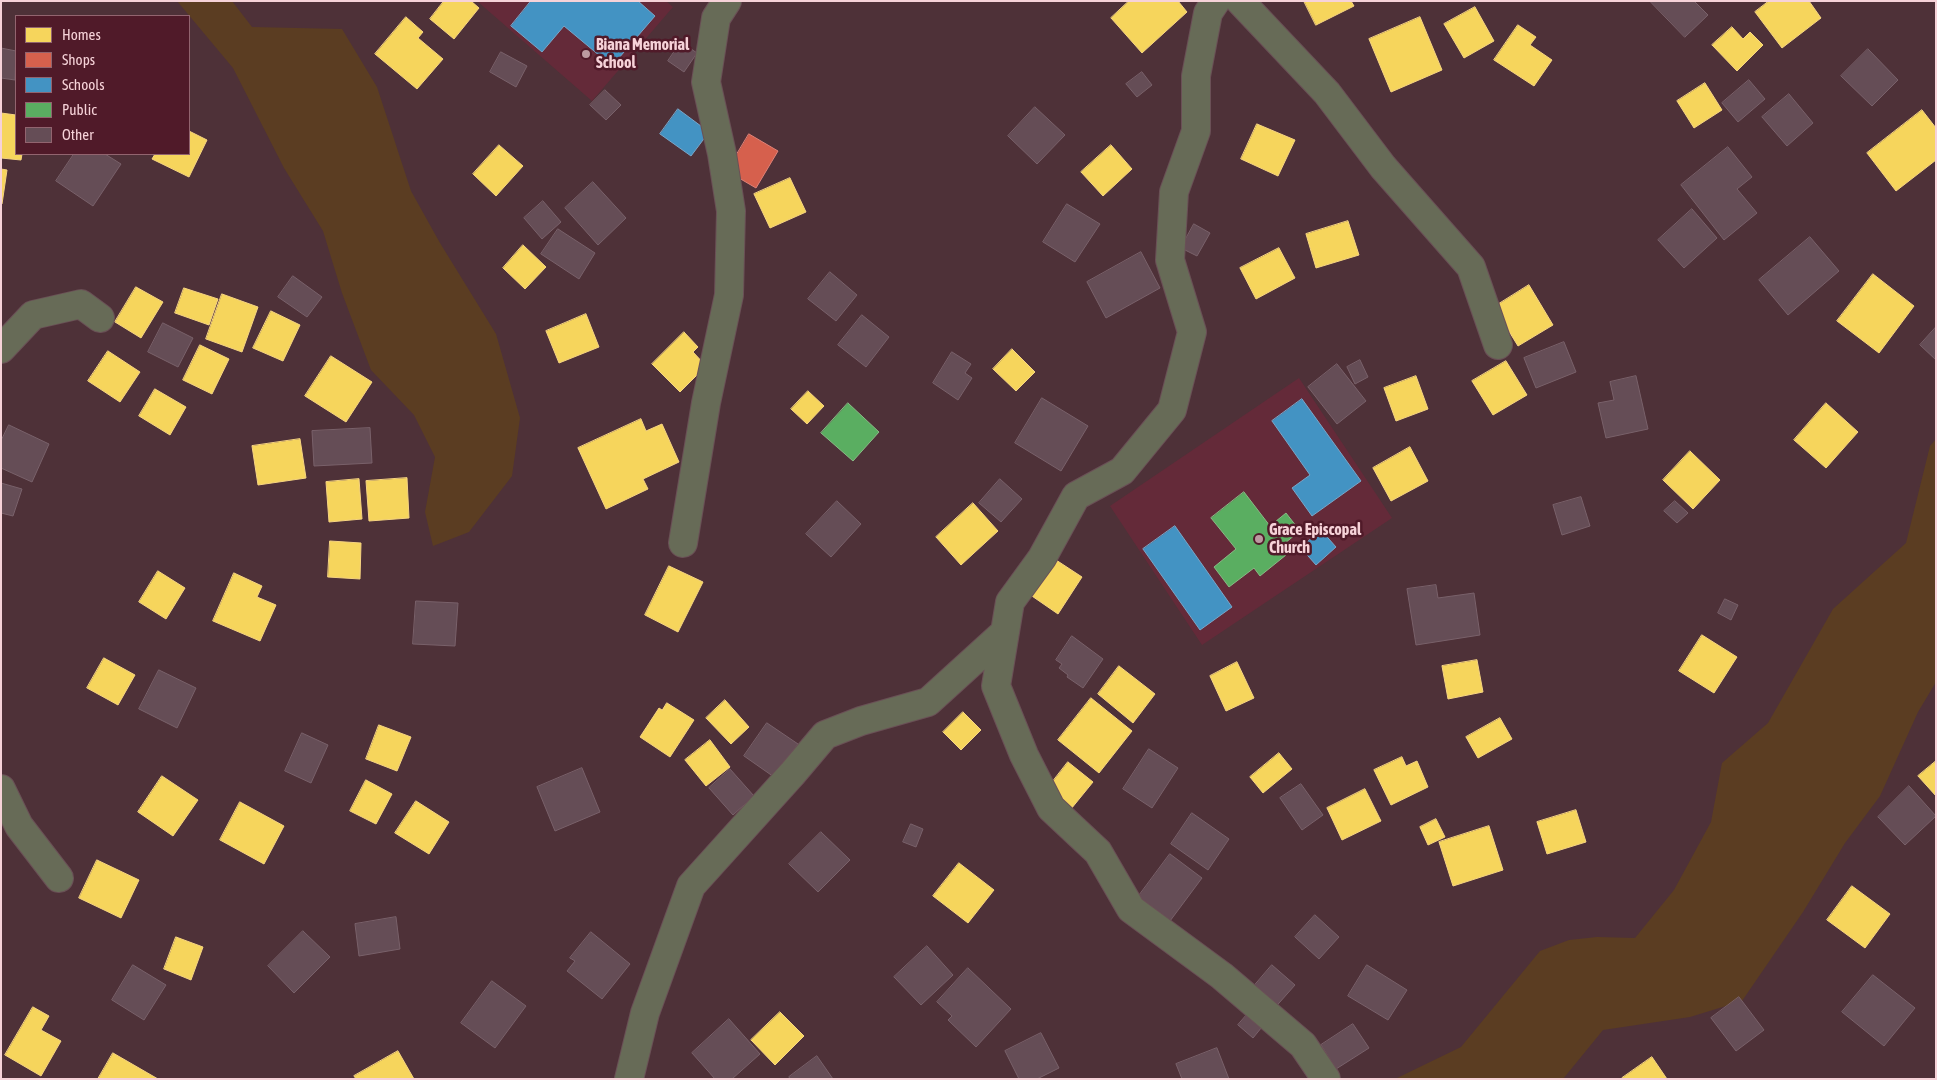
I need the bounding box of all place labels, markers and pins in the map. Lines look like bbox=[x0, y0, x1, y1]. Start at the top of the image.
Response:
place label: Biana Memorial School bbox=[596, 35, 689, 73]
marker: Biana Memorial School bbox=[580, 48, 592, 60]
place label: Grace Episcopal Church bbox=[1269, 520, 1361, 558]
marker: Grace Episcopal Church bbox=[1253, 533, 1265, 545]

